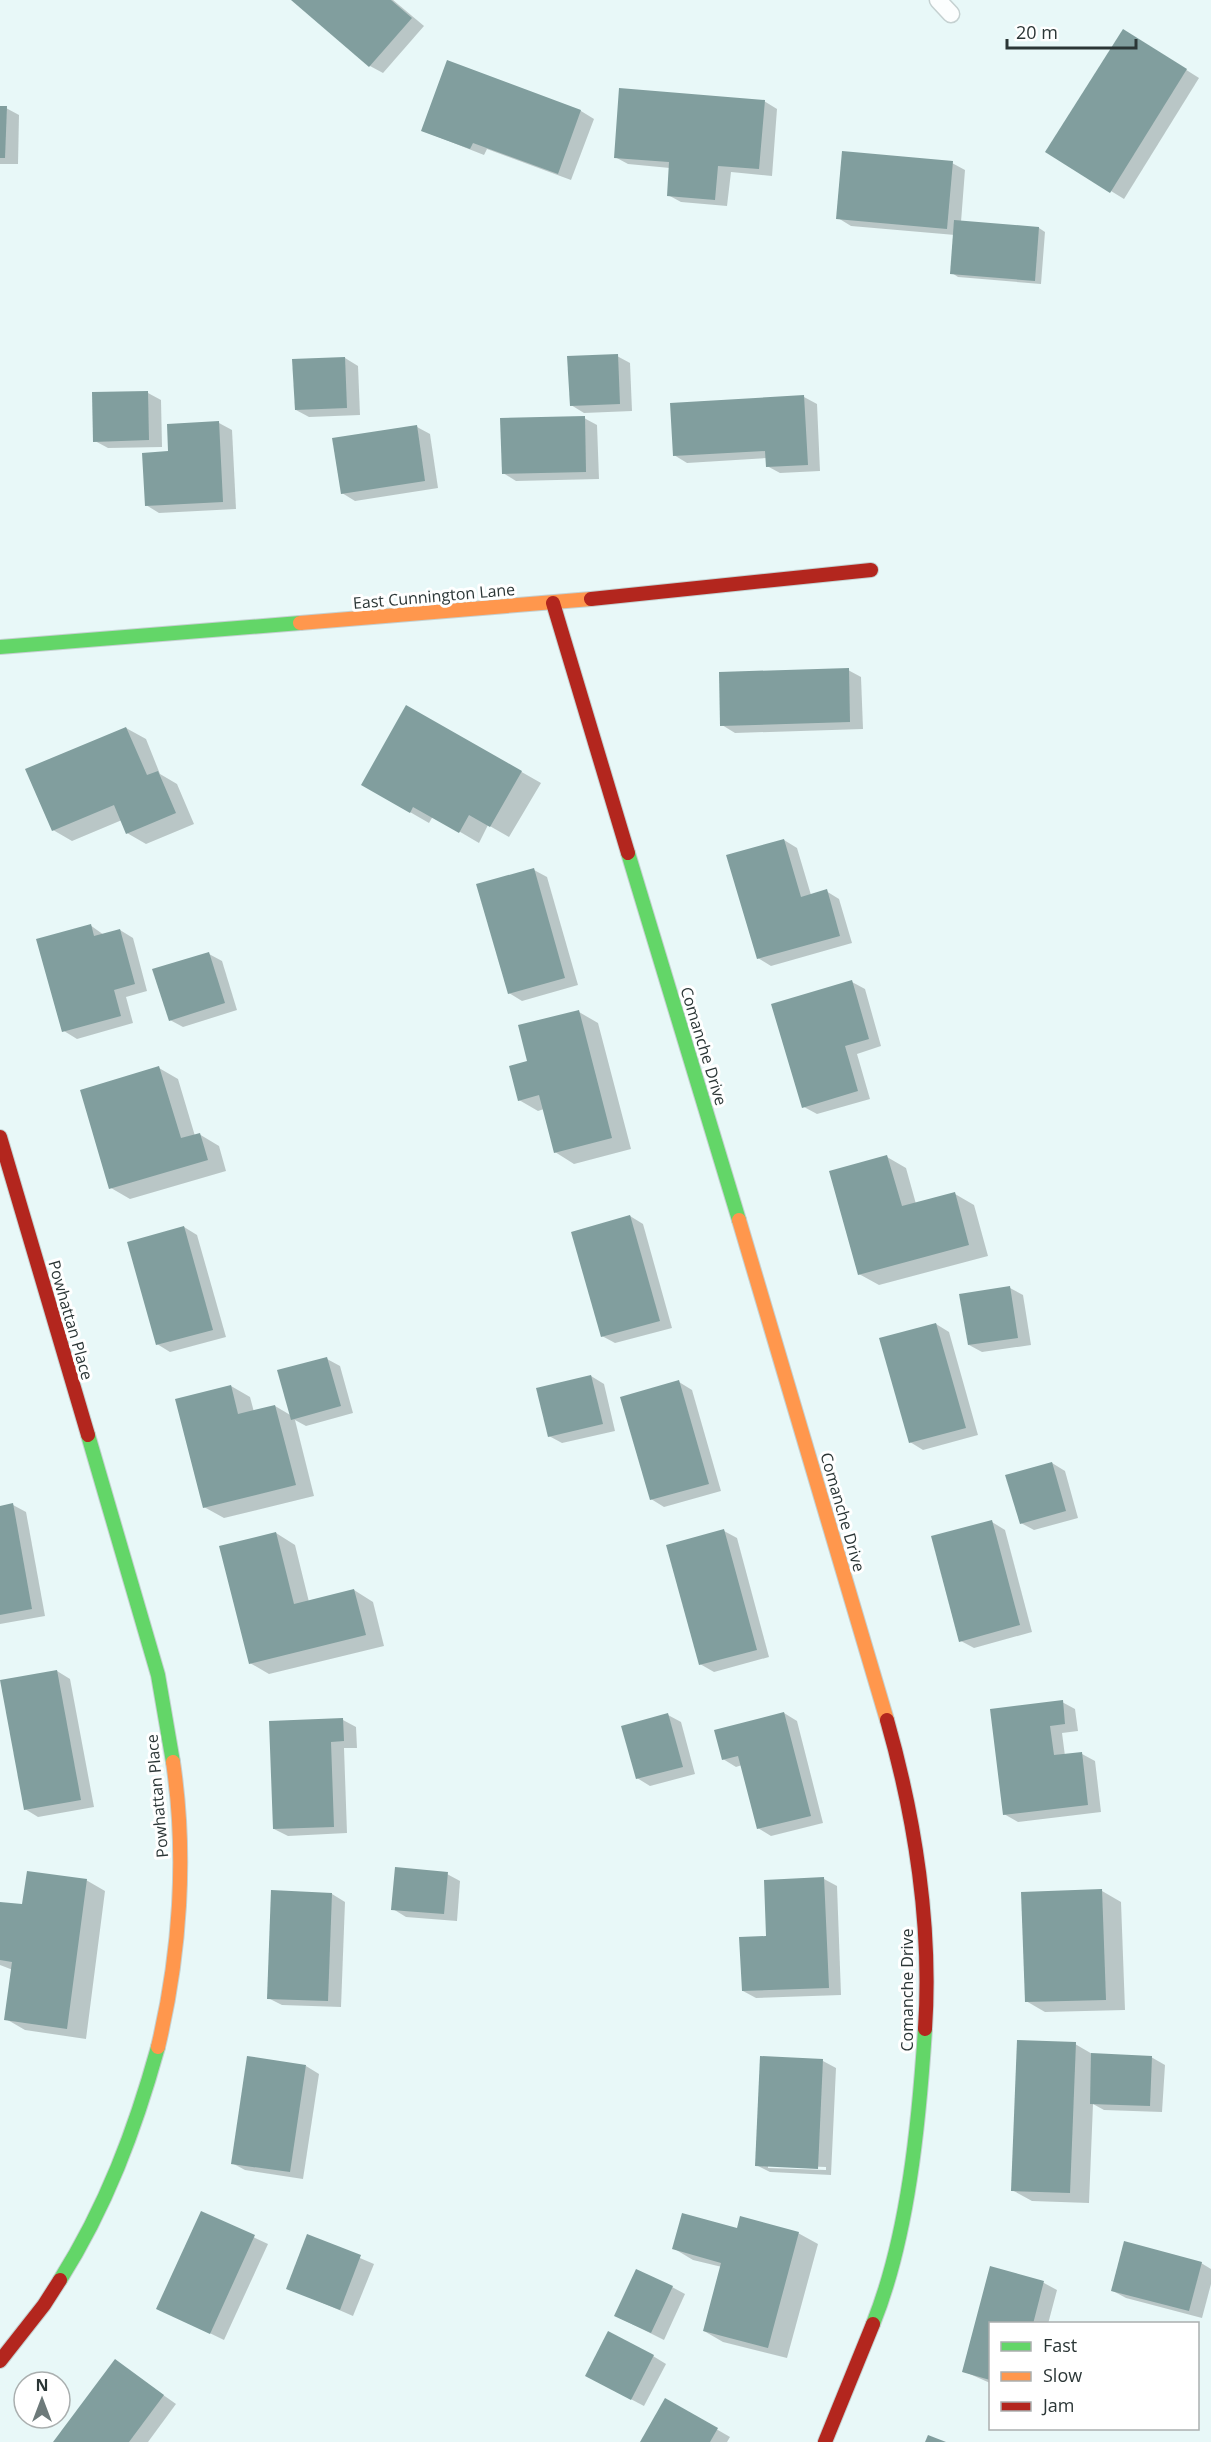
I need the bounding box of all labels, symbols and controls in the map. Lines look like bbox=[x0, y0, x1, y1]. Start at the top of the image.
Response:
scale bar bbox=[1007, 12, 1136, 50]
text: 20 m bbox=[1016, 20, 1058, 44]
street label: East Cunnington Lane bbox=[352, 578, 516, 614]
street label: Comanche Drive bbox=[675, 984, 733, 1108]
street label: Powhattan Place bbox=[43, 1257, 99, 1383]
street label: Comanche Drive bbox=[815, 1450, 871, 1574]
street label: Powhattan Place bbox=[141, 1733, 173, 1859]
street label: Comanche Drive bbox=[896, 1928, 918, 2052]
legend bbox=[989, 2322, 1199, 2430]
text: Fast bbox=[1043, 2333, 1077, 2357]
text: Slow bbox=[1043, 2363, 1082, 2387]
north arrow bbox=[12, 2370, 72, 2430]
text: N bbox=[35, 2374, 49, 2396]
text: Jam bbox=[1041, 2393, 1075, 2417]

